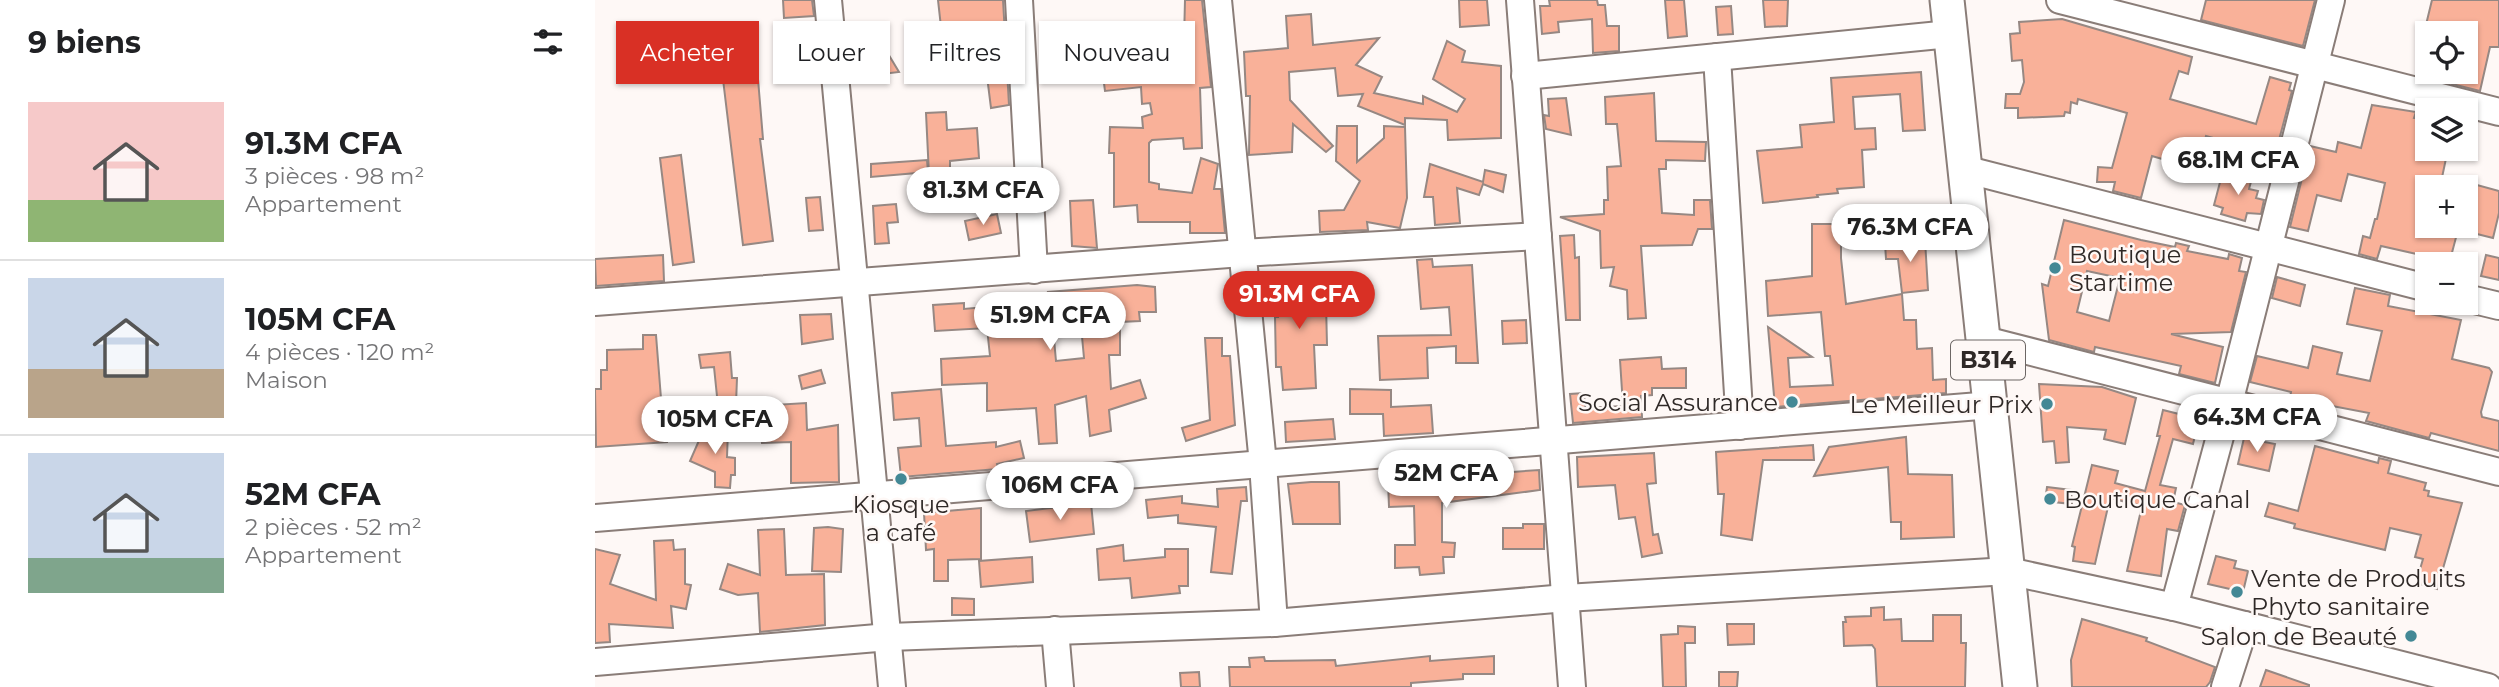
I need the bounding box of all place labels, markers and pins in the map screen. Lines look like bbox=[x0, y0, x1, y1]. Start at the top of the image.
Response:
pin: 68.1M CFA bbox=[2158, 138, 2318, 197]
pin: 81.3M CFA bbox=[903, 168, 1063, 227]
pin: 76.3M CFA bbox=[1830, 204, 1990, 264]
place label: Boutique Startime bbox=[2069, 240, 2181, 297]
marker: Boutique Startime bbox=[2047, 260, 2063, 276]
pin: 91.3M CFA bbox=[1219, 272, 1379, 331]
pin: 51.9M CFA bbox=[970, 292, 1130, 352]
place label: Social Assurance bbox=[1578, 388, 1778, 417]
place label: Le Meilleur Prix bbox=[1850, 390, 2033, 419]
marker: Social Assurance bbox=[1784, 394, 1800, 410]
pin: 64.3M CFA bbox=[2177, 394, 2337, 454]
pin: 105M CFA bbox=[643, 396, 787, 456]
marker: Le Meilleur Prix bbox=[2039, 396, 2055, 412]
pin: 52M CFA bbox=[1381, 450, 1511, 510]
pin: 106M CFA bbox=[988, 462, 1132, 522]
marker: Kiosque a café bbox=[893, 471, 909, 487]
place label: Boutique Canal bbox=[2064, 485, 2251, 514]
place label: Kiosque a café bbox=[852, 490, 950, 547]
marker: Boutique Canal bbox=[2042, 491, 2058, 507]
place label: Vente de Produits Phyto sanitaire bbox=[2251, 564, 2465, 621]
marker: Vente de Produits Phyto sanitaire bbox=[2229, 584, 2245, 600]
place label: Salon de Beauté bbox=[2201, 622, 2397, 651]
marker: Salon de Beauté bbox=[2403, 628, 2419, 644]

